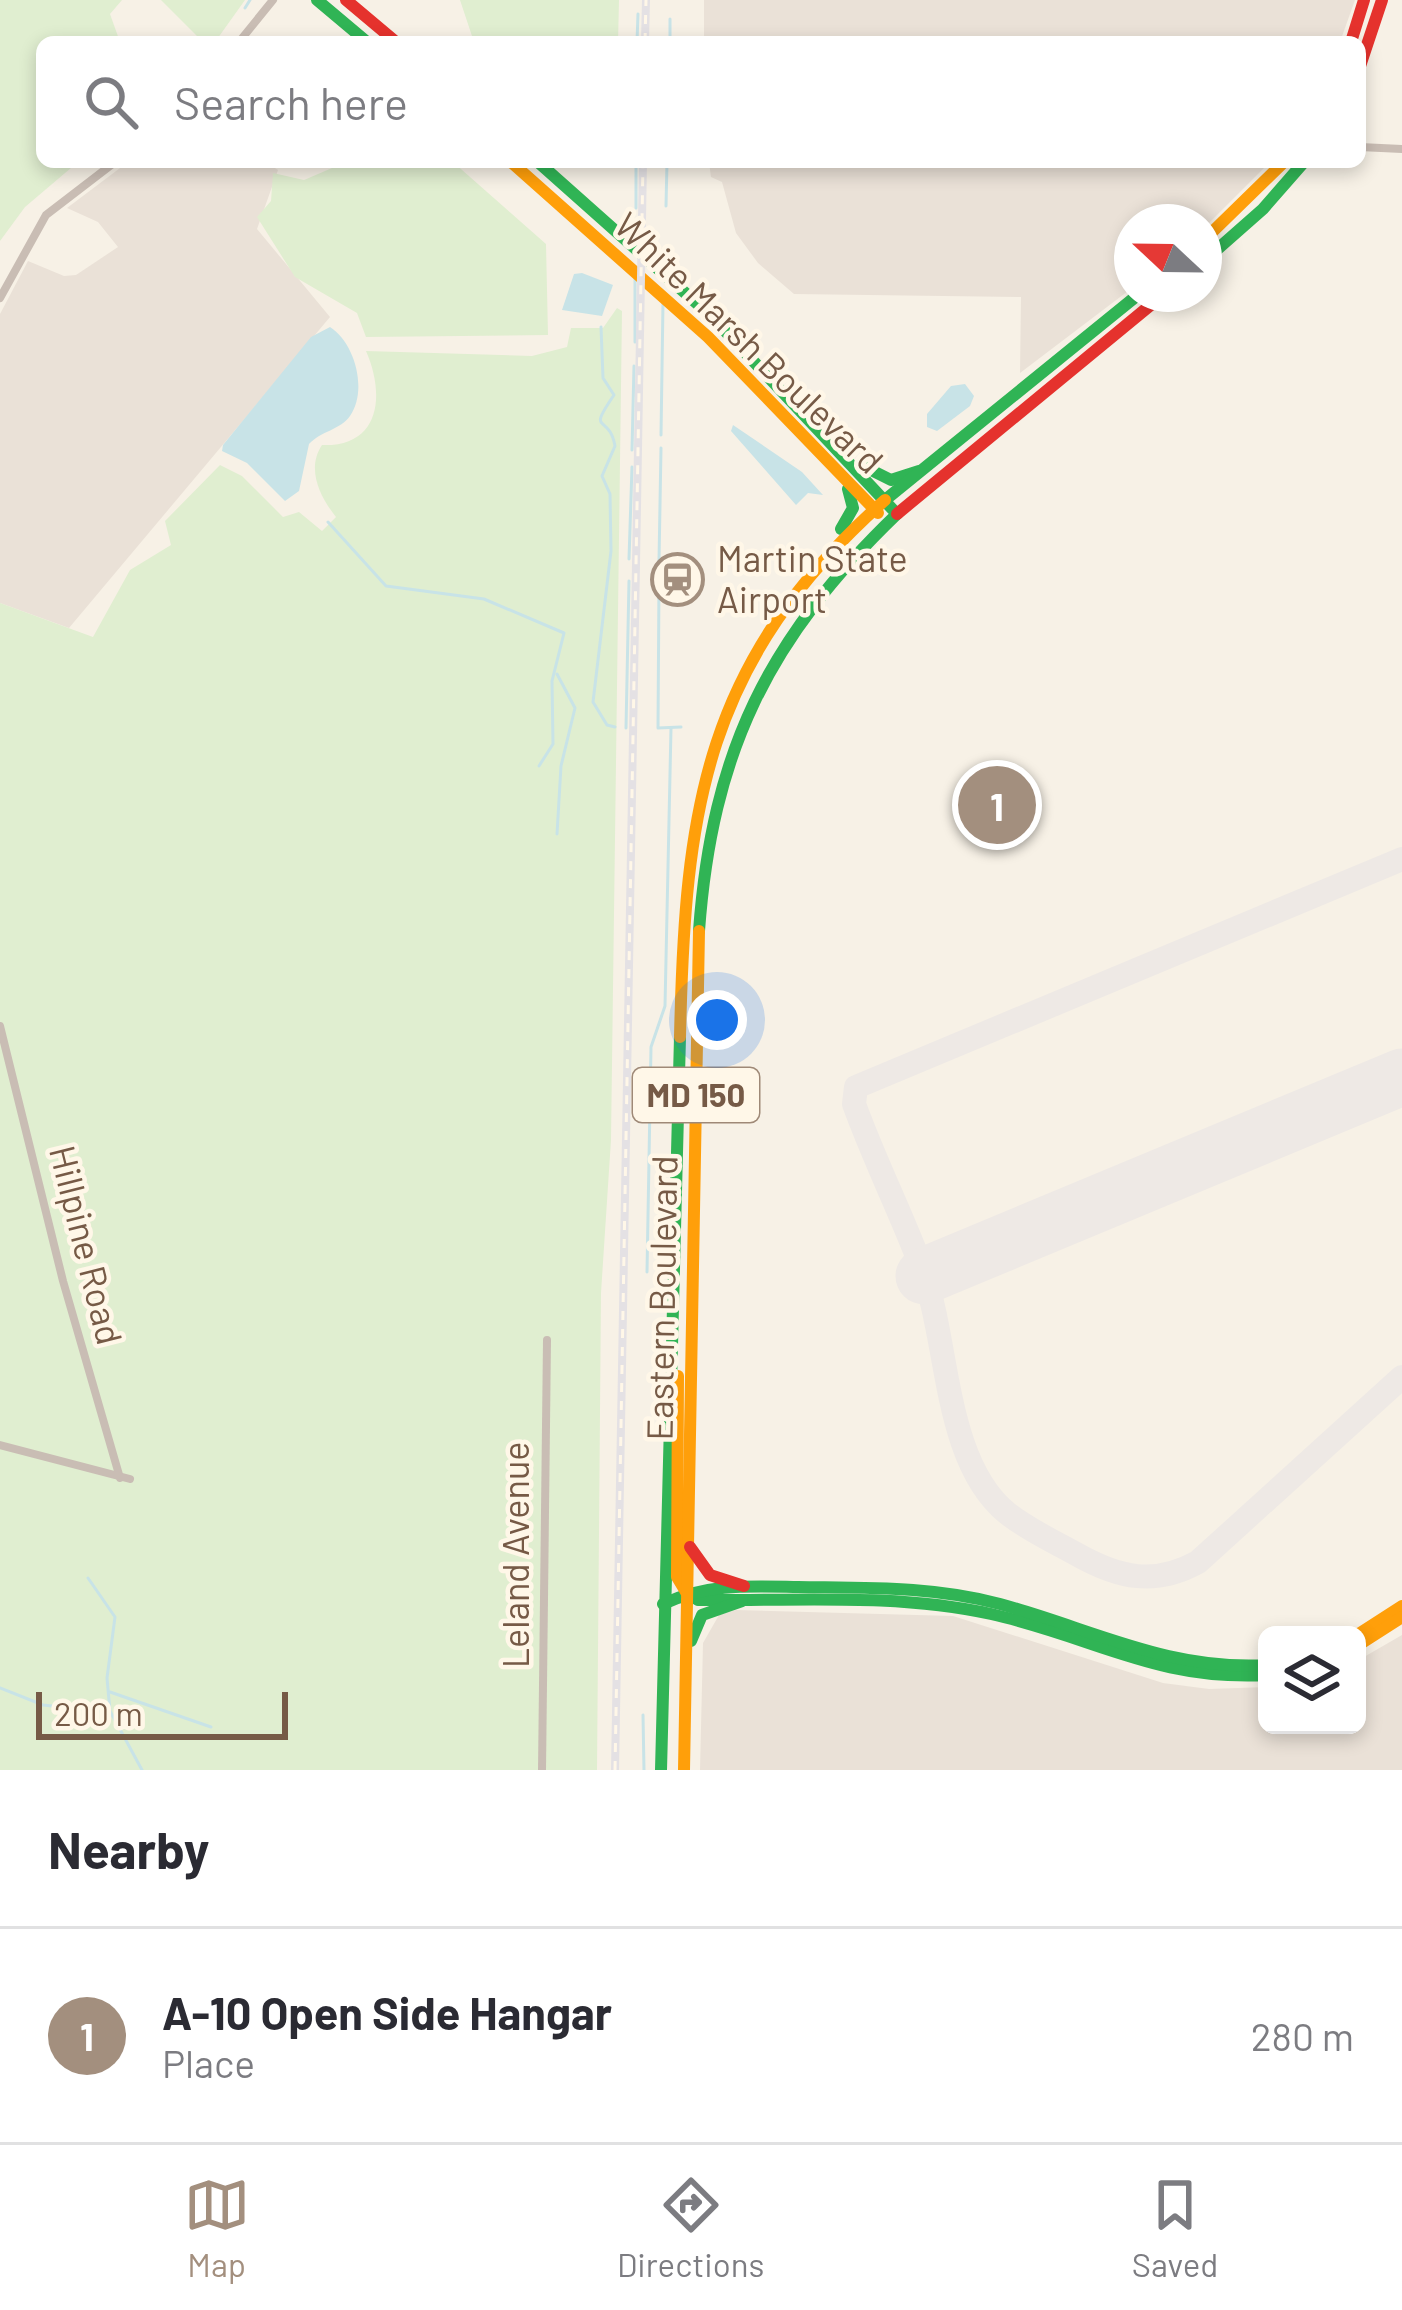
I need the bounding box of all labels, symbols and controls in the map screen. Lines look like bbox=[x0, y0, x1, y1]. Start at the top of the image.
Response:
search box bbox=[36, 36, 1366, 168]
icon: search bbox=[78, 69, 144, 135]
text: Search here bbox=[174, 75, 408, 129]
street label: White Marsh Boulevard bbox=[607, 203, 893, 481]
north arrow bbox=[1114, 204, 1222, 312]
place label: Martin State Airport bbox=[717, 536, 908, 620]
station icon: Martin State Airport bbox=[650, 552, 706, 608]
pin: 1 bbox=[958, 760, 1036, 850]
your location bbox=[687, 990, 747, 1050]
road number: MD 150 bbox=[633, 1068, 759, 1122]
street label: Hillpine Road bbox=[42, 1141, 133, 1349]
street label: Eastern Boulevard bbox=[637, 1155, 684, 1441]
street label: Leland Avenue bbox=[493, 1442, 536, 1668]
map controls bbox=[1258, 1626, 1366, 1734]
button: layers bbox=[1258, 1626, 1366, 1734]
scale bar bbox=[36, 1686, 288, 1739]
text: 200 m bbox=[54, 1693, 143, 1733]
text: Nearby bbox=[48, 1818, 209, 1879]
text: A-10 Open Side Hangar bbox=[162, 1985, 612, 2039]
text: 1 bbox=[80, 2012, 94, 2059]
text: 280 m bbox=[1251, 2012, 1354, 2059]
text: Place bbox=[162, 2039, 255, 2086]
tab: Map bbox=[184, 2172, 250, 2284]
tab: Directions bbox=[617, 2172, 764, 2284]
tab: Saved bbox=[1132, 2172, 1218, 2284]

